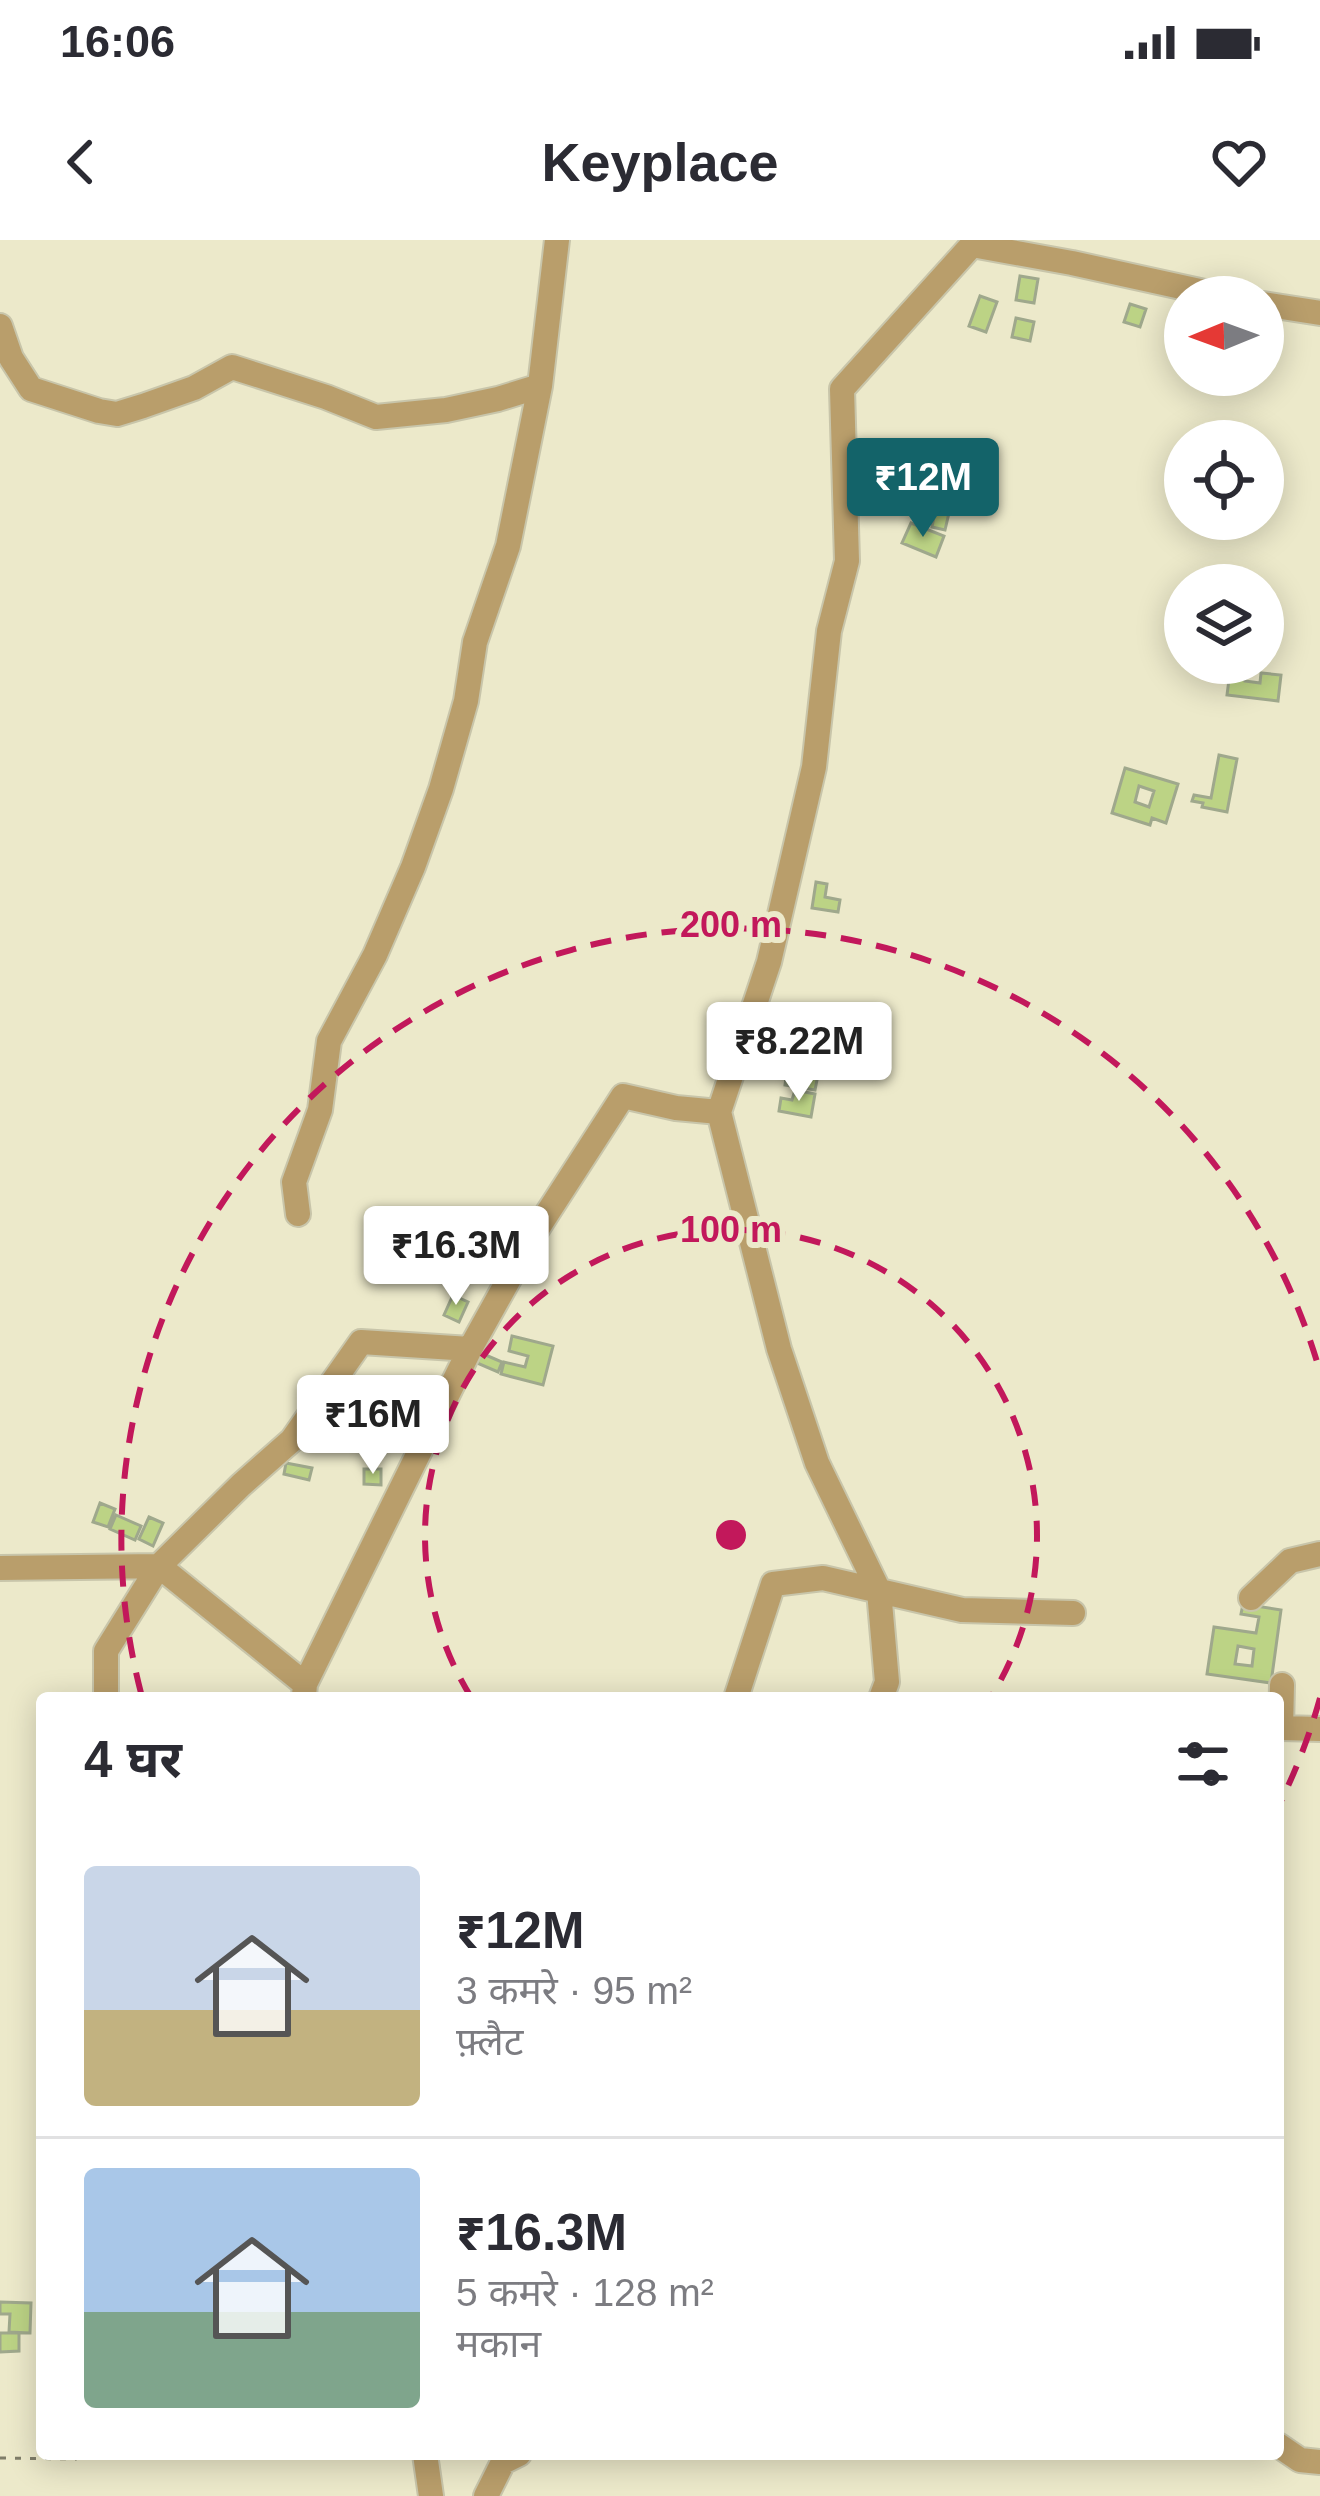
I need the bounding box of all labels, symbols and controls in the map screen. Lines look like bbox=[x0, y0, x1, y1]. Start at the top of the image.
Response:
text: 16:06 bbox=[60, 16, 175, 67]
icon: back bbox=[48, 129, 114, 195]
icon: heart bbox=[1206, 129, 1272, 195]
text: Keyplace bbox=[541, 132, 779, 192]
north arrow bbox=[1164, 276, 1284, 396]
map controls bbox=[1164, 276, 1284, 684]
button: locate bbox=[1164, 420, 1284, 540]
pin: ₹12M bbox=[852, 438, 994, 540]
text: ₹12M bbox=[874, 455, 972, 498]
button: layers bbox=[1164, 564, 1284, 684]
text: 200 m bbox=[680, 904, 782, 945]
pin: ₹8.22M bbox=[701, 1002, 897, 1104]
text: ₹8.22M bbox=[734, 1019, 864, 1062]
pin: ₹16.3M bbox=[358, 1206, 554, 1308]
text: 100 m bbox=[680, 1209, 782, 1250]
text: ₹16.3M bbox=[391, 1223, 521, 1266]
pin: ₹16M bbox=[302, 1375, 444, 1477]
text: ₹16M bbox=[324, 1392, 422, 1435]
centre of rings bbox=[710, 1514, 752, 1556]
text: 4 घर bbox=[84, 1731, 182, 1788]
icon: filters bbox=[1170, 1731, 1236, 1797]
text: ₹12M bbox=[456, 1902, 584, 1959]
icon: home bbox=[180, 1914, 324, 2058]
text: 3 कमरे · 95 m² bbox=[456, 1969, 692, 2012]
text: फ़्लैट bbox=[456, 2020, 523, 2063]
text: ₹16.3M bbox=[456, 2204, 627, 2261]
icon: home bbox=[180, 2216, 324, 2360]
text: 5 कमरे · 128 m² bbox=[456, 2271, 714, 2314]
text: मकान bbox=[456, 2322, 541, 2365]

